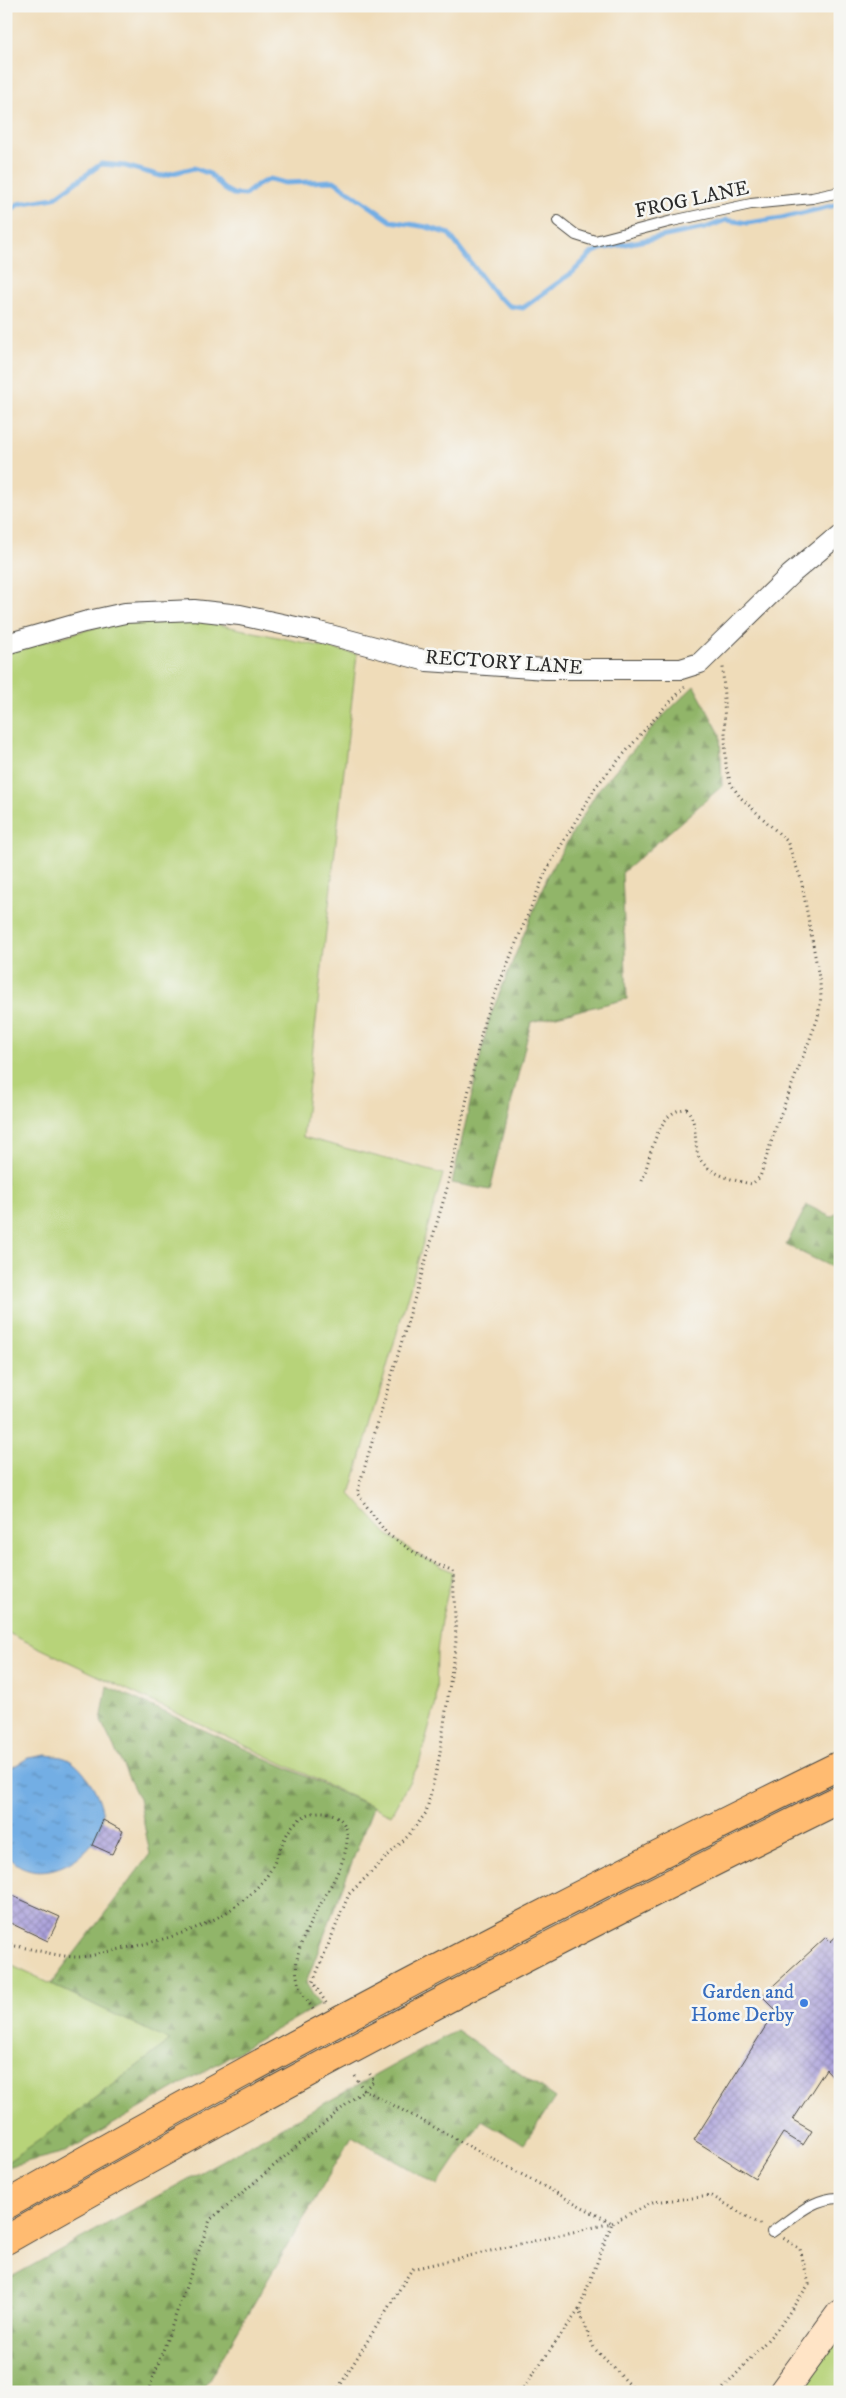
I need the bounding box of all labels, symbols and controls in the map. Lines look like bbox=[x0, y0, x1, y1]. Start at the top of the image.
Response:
street label: FROG LANE bbox=[633, 176, 751, 224]
street label: RECTORY LANE bbox=[424, 645, 584, 681]
place label: Garden and Home Derby bbox=[691, 1980, 794, 2028]
marker: Garden and Home Derby bbox=[798, 1997, 810, 2009]

